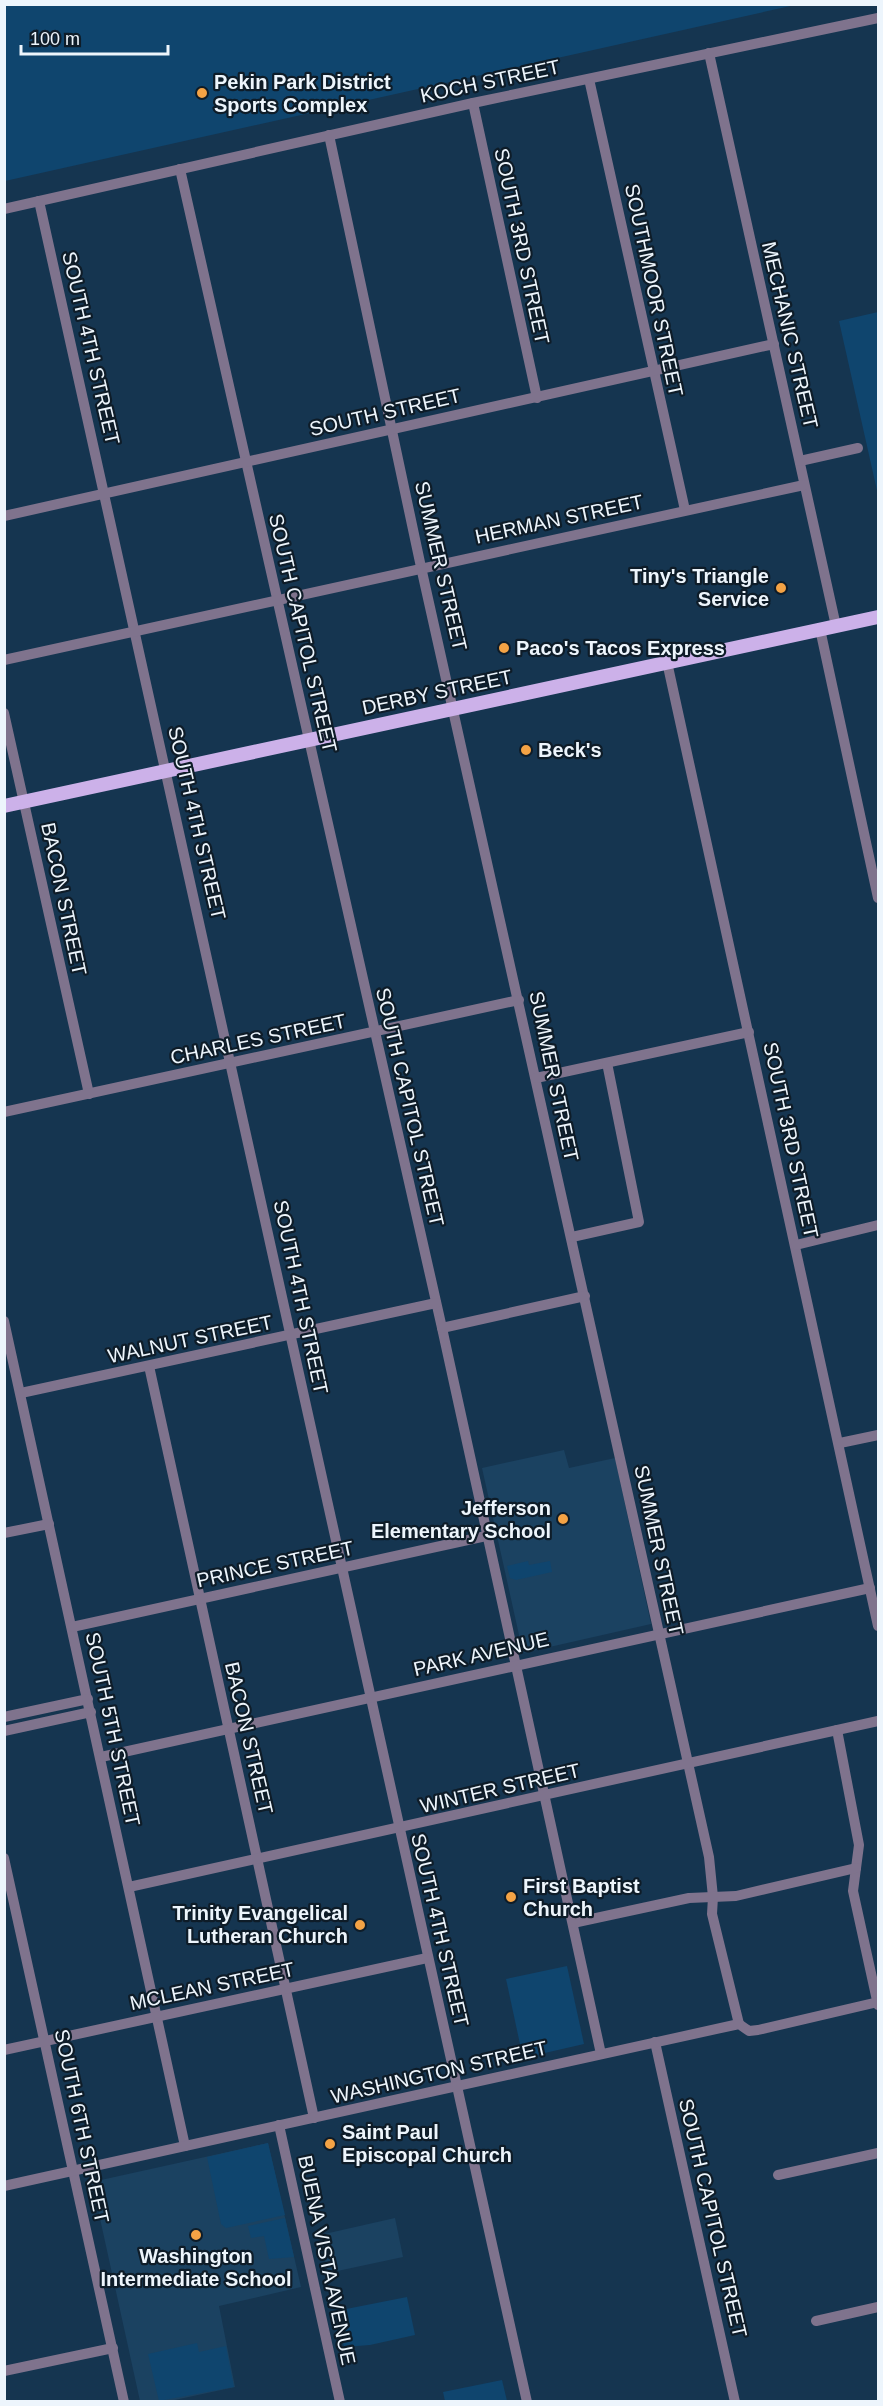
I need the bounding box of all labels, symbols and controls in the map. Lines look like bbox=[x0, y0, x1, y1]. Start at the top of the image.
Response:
scale bar bbox=[21, 18, 168, 56]
text: 100 m bbox=[30, 29, 80, 49]
street label: KOCH STREET bbox=[418, 55, 562, 107]
place label: Pekin Park District Sports Complex bbox=[214, 71, 391, 116]
marker: Pekin Park District Sports Complex bbox=[195, 86, 209, 100]
street label: SOUTH 3RD STREET bbox=[490, 146, 554, 346]
street label: SOUTHMOOR STREET bbox=[621, 182, 687, 398]
street label: MECHANIC STREET bbox=[758, 239, 822, 431]
street label: SOUTH 4TH STREET bbox=[58, 249, 124, 447]
street label: SOUTH STREET bbox=[307, 384, 463, 440]
street label: SUMMER STREET bbox=[411, 479, 471, 653]
street label: HERMAN STREET bbox=[473, 490, 645, 548]
street label: SOUTH CAPITOL STREET bbox=[265, 511, 341, 755]
place label: Tiny's Triangle Service bbox=[630, 565, 769, 610]
marker: Tiny's Triangle Service bbox=[774, 581, 788, 595]
place label: Paco's Tacos Express bbox=[516, 637, 725, 659]
marker: Paco's Tacos Express bbox=[497, 641, 511, 655]
street label: DERBY STREET bbox=[360, 665, 514, 719]
street label: SOUTH 4TH STREET bbox=[164, 724, 230, 922]
place label: Beck's bbox=[538, 739, 602, 761]
marker: Beck's bbox=[519, 743, 533, 757]
street label: BACON STREET bbox=[37, 821, 91, 977]
street label: SOUTH CAPITOL STREET bbox=[372, 985, 448, 1229]
street label: SUMMER STREET bbox=[525, 989, 583, 1163]
street label: CHARLES STREET bbox=[168, 1010, 348, 1068]
street label: SOUTH 3RD STREET bbox=[759, 1040, 823, 1240]
street label: SOUTH 4TH STREET bbox=[270, 1198, 332, 1396]
street label: WALNUT STREET bbox=[106, 1311, 274, 1367]
street label: SUMMER STREET bbox=[630, 1463, 688, 1637]
place label: Jefferson Elementary School bbox=[371, 1497, 551, 1542]
marker: Jefferson Elementary School bbox=[556, 1512, 570, 1526]
street label: PRINCE STREET bbox=[194, 1537, 356, 1591]
street label: PARK AVENUE bbox=[411, 1628, 551, 1680]
street label: SOUTH 5TH STREET bbox=[82, 1630, 144, 1828]
street label: BACON STREET bbox=[221, 1660, 277, 1816]
street label: WINTER STREET bbox=[418, 1759, 582, 1817]
street label: SOUTH 4TH STREET bbox=[407, 1831, 473, 2029]
place label: First Baptist Church bbox=[523, 1875, 640, 1920]
marker: First Baptist Church bbox=[504, 1890, 518, 1904]
place label: Trinity Evangelical Lutheran Church bbox=[172, 1902, 348, 1947]
marker: Trinity Evangelical Lutheran Church bbox=[353, 1918, 367, 1932]
street label: MCLEAN STREET bbox=[128, 1958, 296, 2014]
street label: SOUTH 6TH STREET bbox=[51, 2027, 113, 2225]
street label: WASHINGTON STREET bbox=[329, 2036, 549, 2108]
street label: SOUTH CAPITOL STREET bbox=[675, 2096, 751, 2340]
place label: Saint Paul Episcopal Church bbox=[342, 2121, 512, 2166]
marker: Saint Paul Episcopal Church bbox=[323, 2137, 337, 2151]
street label: BUENA VISTA AVENUE bbox=[294, 2153, 360, 2367]
marker: Washington Intermediate School bbox=[189, 2228, 203, 2242]
place label: Washington Intermediate School bbox=[100, 2245, 292, 2290]

